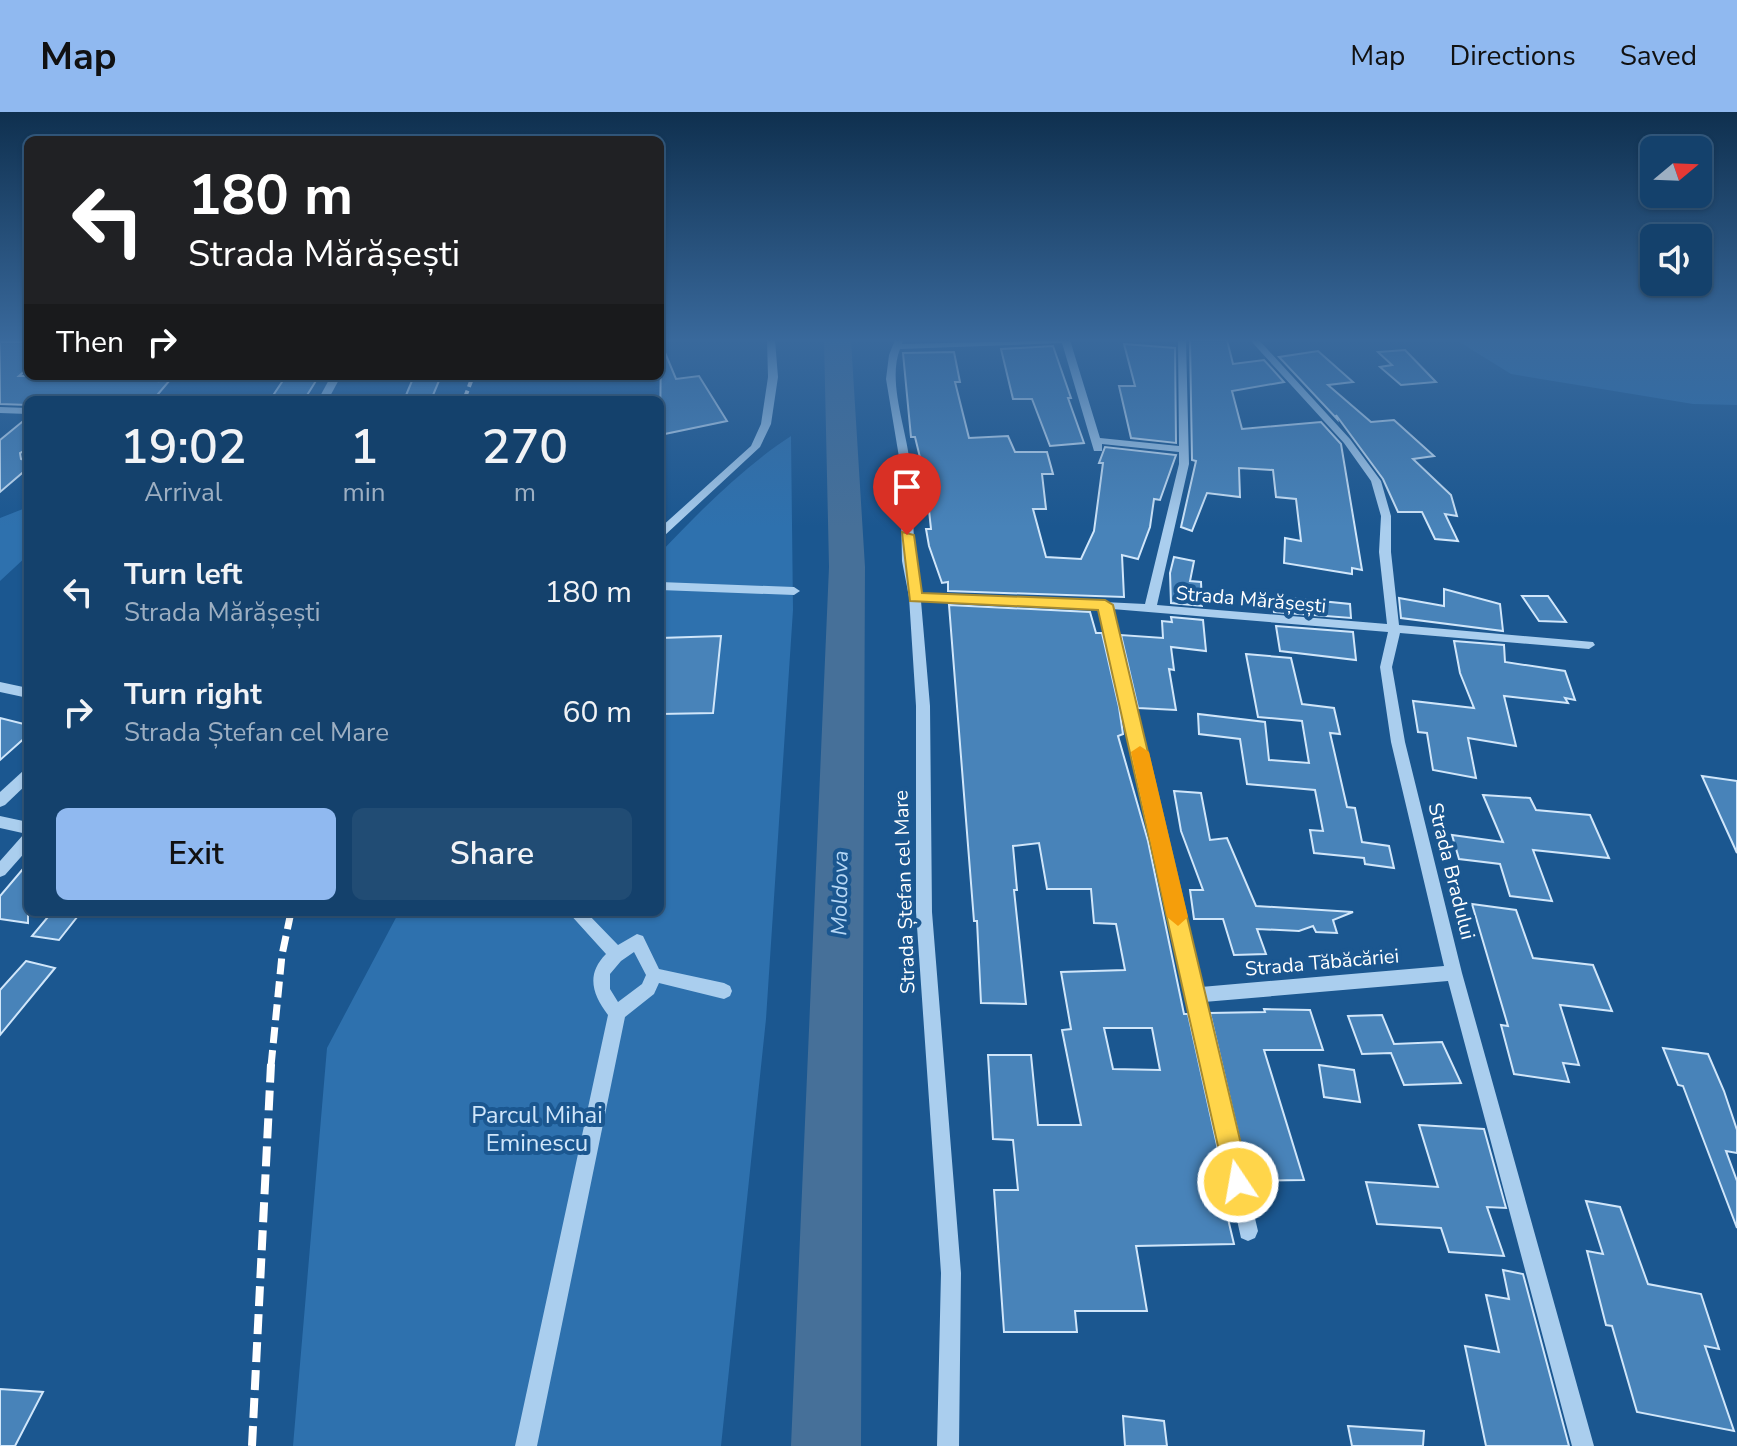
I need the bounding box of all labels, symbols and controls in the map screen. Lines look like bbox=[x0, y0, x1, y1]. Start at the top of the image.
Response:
text: Map bbox=[40, 31, 117, 82]
text: Map bbox=[1350, 37, 1405, 75]
text: Directions bbox=[1449, 37, 1576, 75]
text: Saved bbox=[1620, 37, 1697, 75]
north arrow bbox=[1640, 136, 1712, 208]
map controls bbox=[1640, 136, 1712, 296]
text: 180 m bbox=[188, 157, 353, 234]
icon: left bbox=[56, 168, 160, 272]
button: sound bbox=[1640, 224, 1712, 296]
text: Strada Mărășești bbox=[188, 230, 460, 279]
icon: right bbox=[140, 320, 184, 364]
text: Then bbox=[56, 322, 124, 363]
text: 19:02 bbox=[120, 414, 247, 480]
text: 1 bbox=[350, 414, 378, 480]
text: 270 bbox=[482, 414, 568, 480]
pin bbox=[873, 453, 941, 535]
icon: arrive bbox=[885, 465, 929, 509]
text: Arrival bbox=[144, 475, 222, 510]
text: min bbox=[343, 475, 386, 510]
text: m bbox=[514, 475, 536, 510]
text: Turn left bbox=[124, 554, 242, 595]
icon: left bbox=[56, 570, 100, 614]
text: 180 m bbox=[545, 572, 632, 613]
street label: Strada Mărășești bbox=[1175, 579, 1327, 620]
text: Strada Mărășești bbox=[124, 595, 320, 630]
text: Turn right bbox=[124, 674, 262, 715]
icon: right bbox=[56, 690, 100, 734]
text: 60 m bbox=[563, 692, 632, 733]
text: Strada Ștefan cel Mare bbox=[124, 715, 389, 750]
street label: Strada Ștefan cel Mare bbox=[887, 790, 922, 994]
street label: Strada Bradului bbox=[1421, 800, 1482, 942]
button: Exit bbox=[56, 808, 336, 900]
button: Share bbox=[352, 808, 632, 900]
water label: Moldova bbox=[824, 850, 856, 936]
street label: Strada Tăbăcăriei bbox=[1244, 942, 1400, 983]
park label: Parcul Mihai Eminescu bbox=[471, 1099, 603, 1159]
position arrow bbox=[1196, 1140, 1280, 1224]

